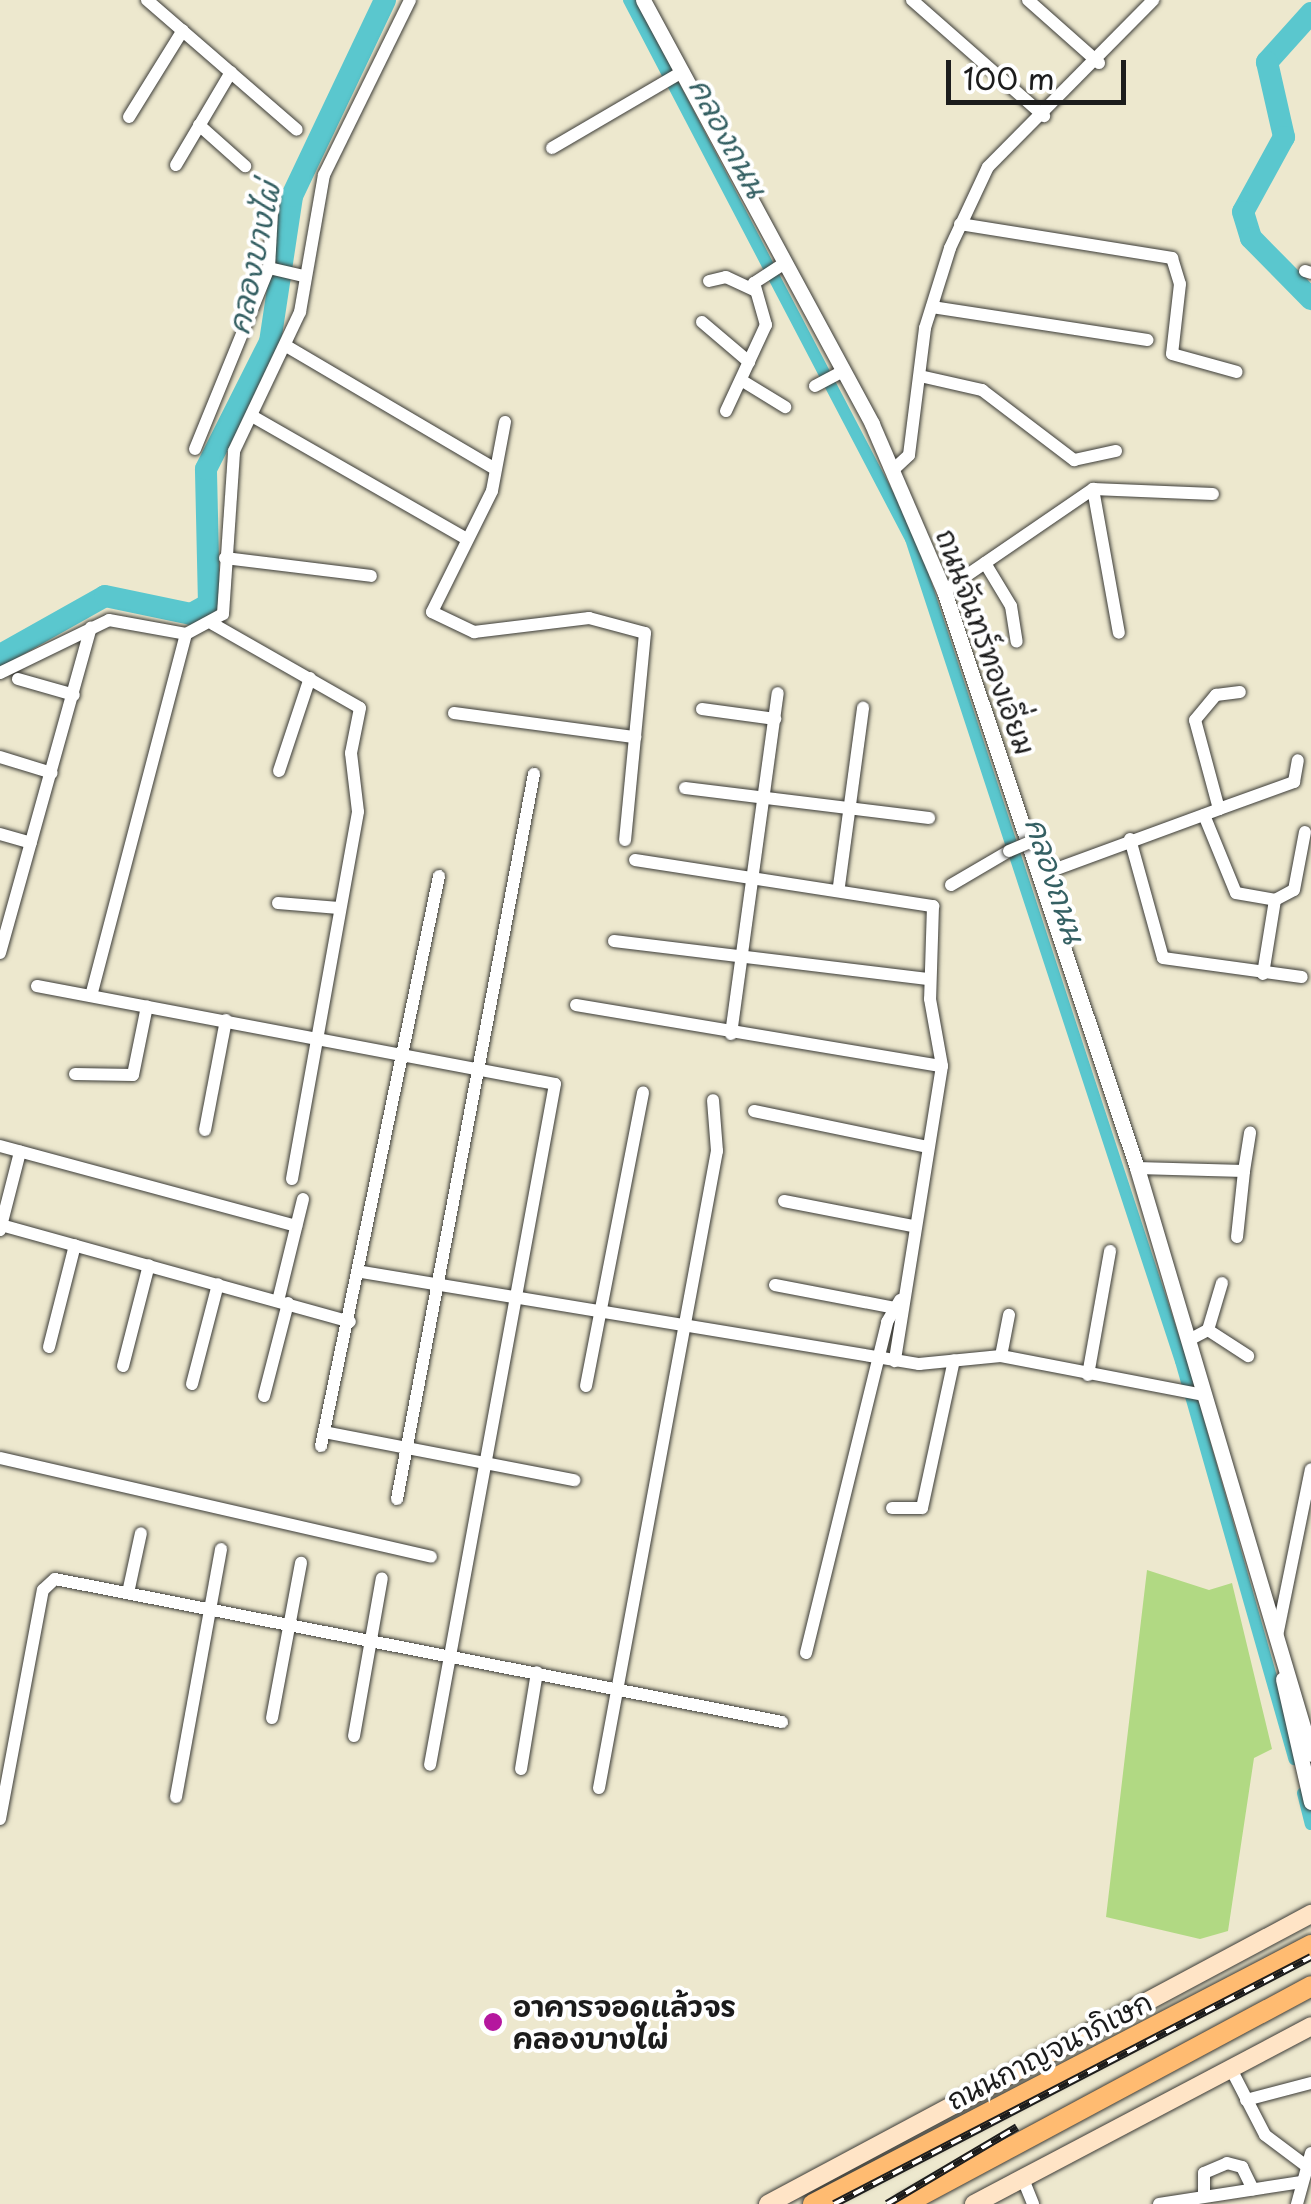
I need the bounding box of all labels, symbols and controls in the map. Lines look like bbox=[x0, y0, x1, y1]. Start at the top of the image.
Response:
scale bar bbox=[951, 40, 1131, 102]
text: 100 m bbox=[963, 55, 1055, 100]
water label: คลองถนน bbox=[683, 71, 775, 203]
water label: คลองบางไผ่ bbox=[219, 179, 287, 337]
street label: ถนนจันทร์ทองเอี่ยม bbox=[930, 524, 1042, 760]
water label: คลองถนน bbox=[1019, 813, 1093, 947]
street label: ถนนกาญจนาภิเษก bbox=[941, 1984, 1157, 2116]
place label: อาคารจอดแล้วจร คลองบางไผ่ bbox=[513, 1989, 736, 2055]
marker: อาคารจอดแล้วจร คลองบางไผ่ bbox=[482, 2011, 504, 2033]

